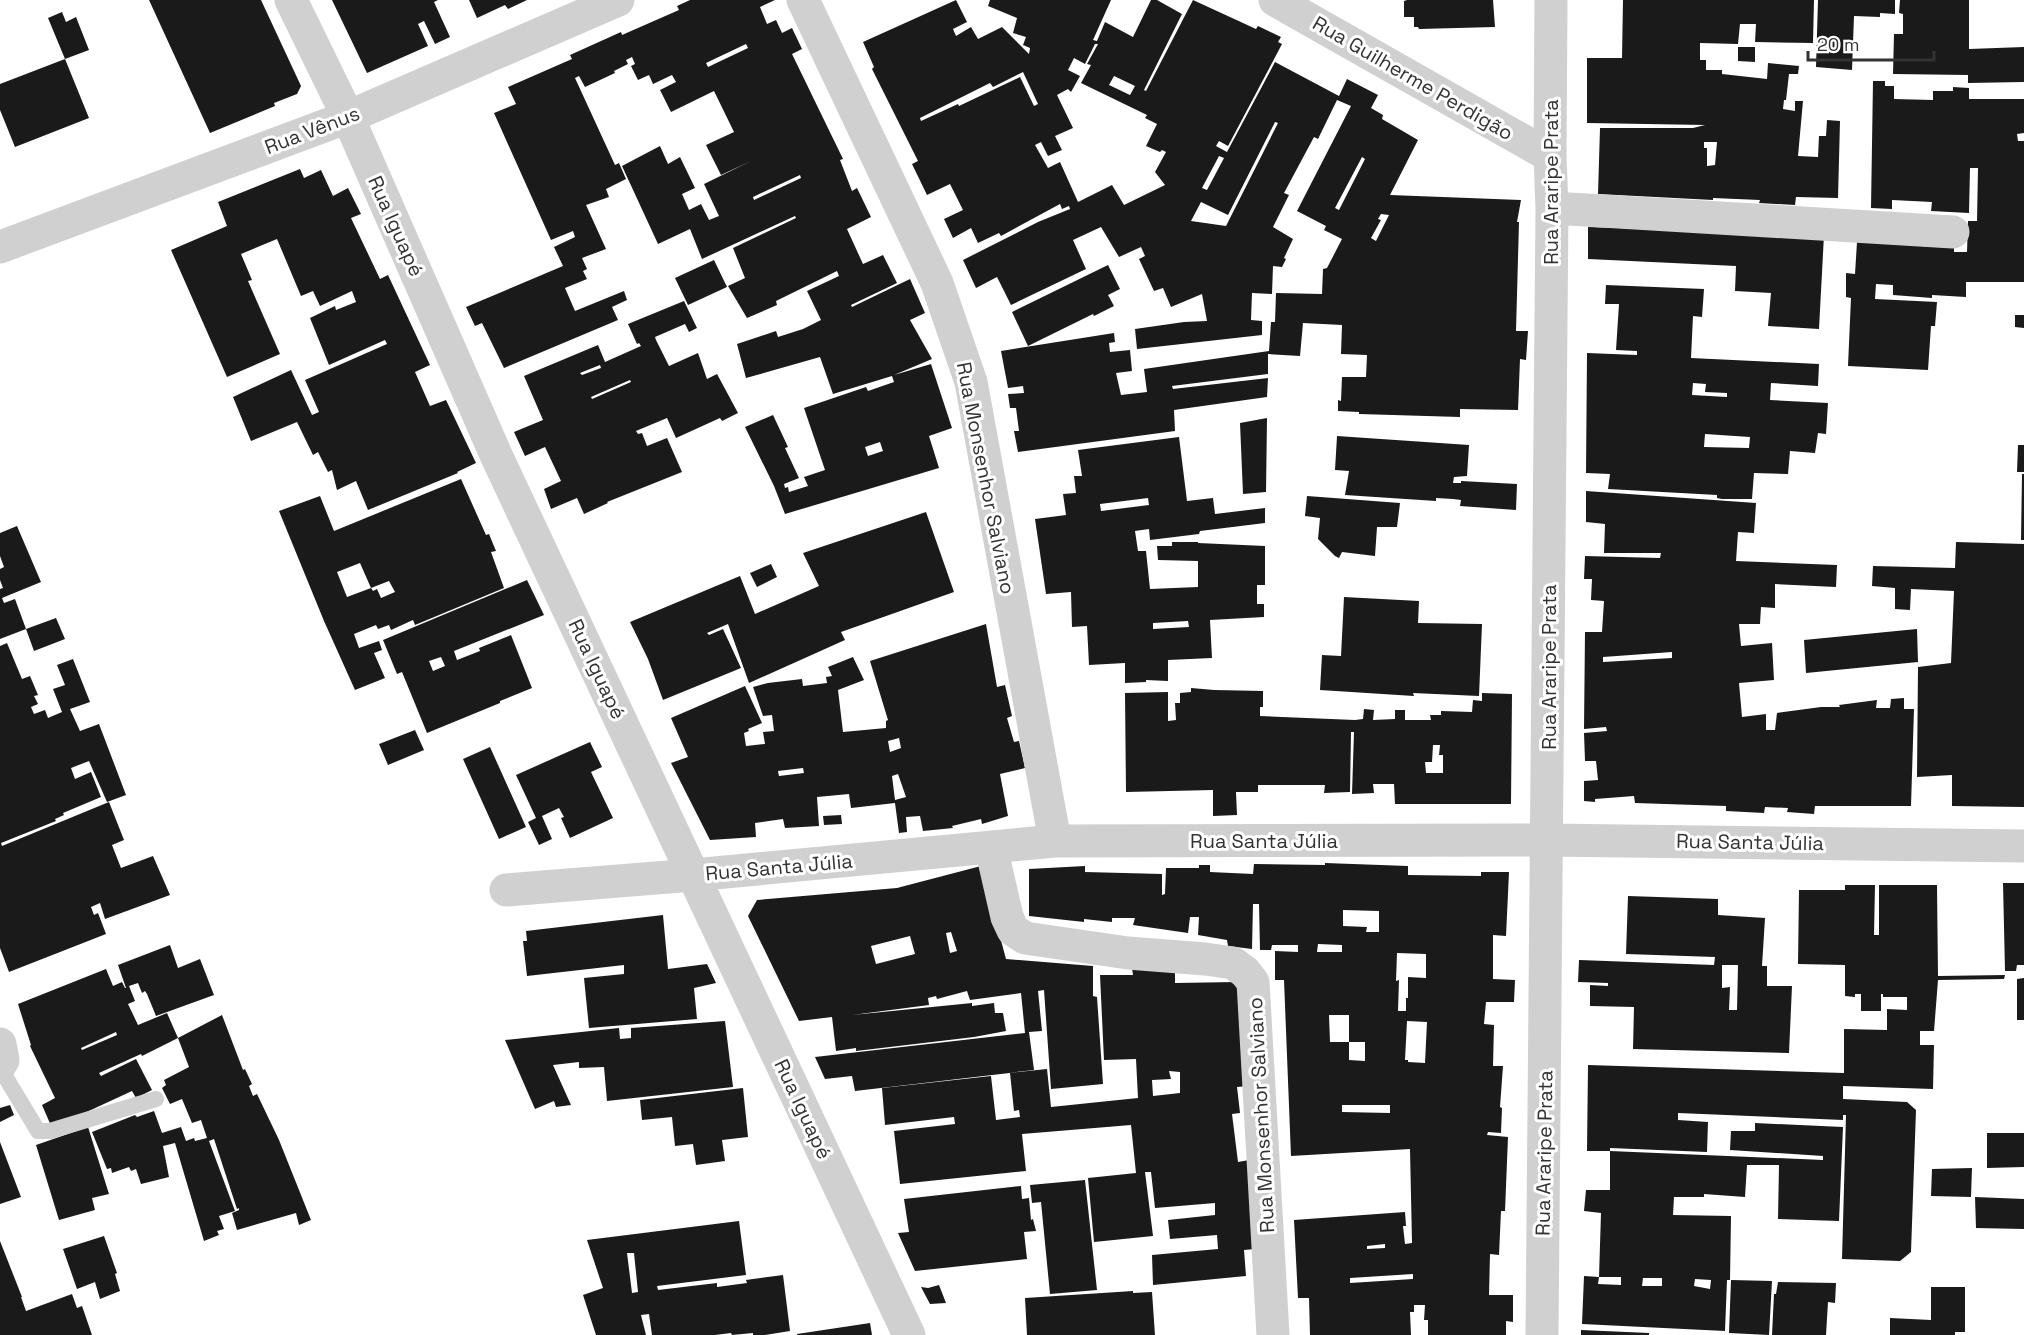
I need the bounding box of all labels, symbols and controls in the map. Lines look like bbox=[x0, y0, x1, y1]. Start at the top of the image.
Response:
street label: Rua Guilherme Perdigão bbox=[1308, 10, 1518, 146]
scale bar bbox=[1808, 24, 1934, 62]
text: 20 m bbox=[1817, 33, 1860, 56]
street label: Rua Araripe Prata bbox=[1538, 99, 1564, 265]
street label: Rua Vênus bbox=[261, 100, 363, 160]
street label: Rua Iguapé bbox=[362, 172, 430, 280]
street label: Rua Monsenhor Salviano bbox=[951, 360, 1021, 596]
street label: Rua Araripe Prata bbox=[1536, 584, 1562, 750]
street label: Rua Iguapé bbox=[562, 615, 632, 723]
street label: Rua Santa Júlia bbox=[1190, 828, 1338, 854]
street label: Rua Santa Júlia bbox=[1676, 828, 1824, 856]
street label: Rua Santa Júlia bbox=[704, 848, 854, 886]
street label: Rua Monsenhor Salviano bbox=[1242, 997, 1280, 1233]
street label: Rua Iguapé bbox=[768, 1055, 838, 1163]
street label: Rua Araripe Prata bbox=[1530, 1070, 1558, 1236]

